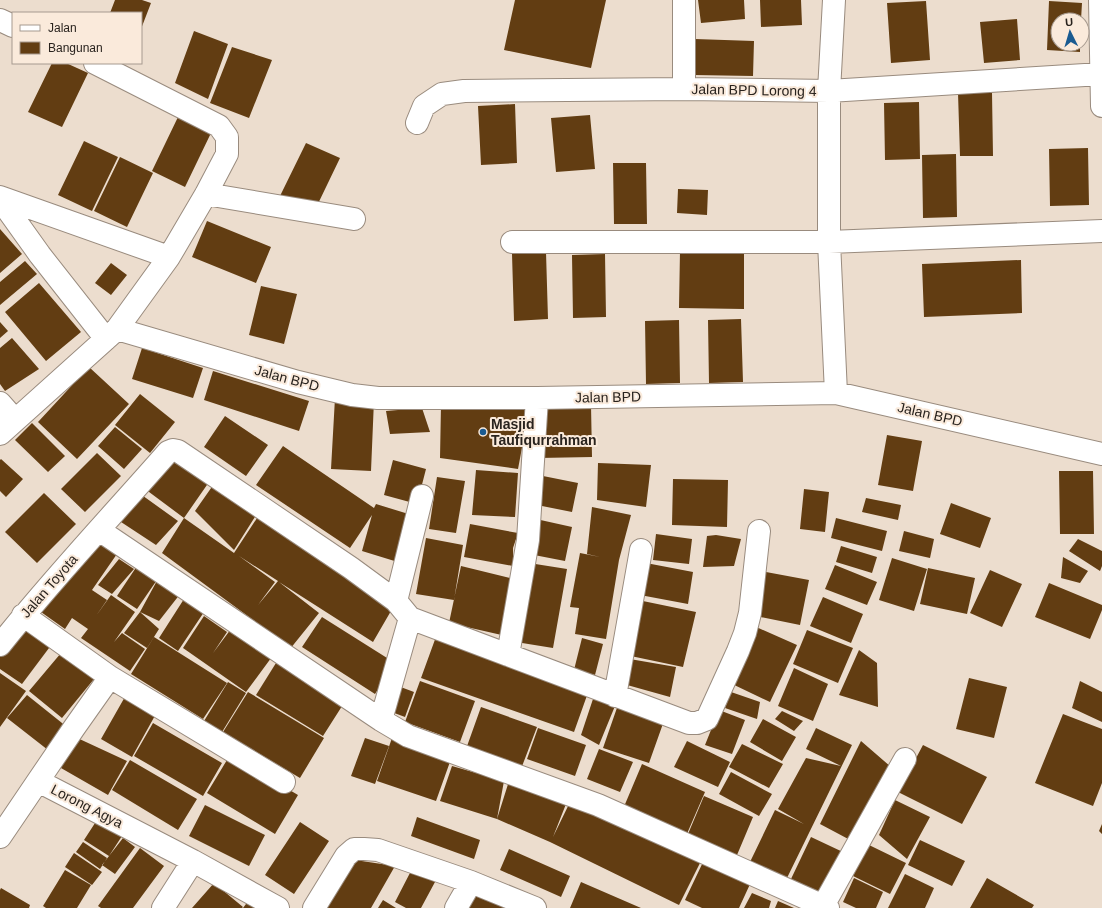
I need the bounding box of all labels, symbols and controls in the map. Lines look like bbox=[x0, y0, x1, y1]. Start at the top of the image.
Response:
legend bbox=[12, 12, 142, 64]
north arrow bbox=[1050, 12, 1090, 52]
text: U bbox=[1065, 16, 1074, 28]
text: Jalan bbox=[48, 21, 77, 35]
text: Bangunan bbox=[48, 41, 103, 55]
street label: Jalan BPD Lorong 4 bbox=[691, 81, 817, 99]
street label: Jalan BPD bbox=[253, 362, 321, 394]
street label: Jalan BPD bbox=[575, 388, 641, 406]
street label: Jalan BPD bbox=[896, 399, 964, 429]
place label: Masjid Taufiqurrahman bbox=[491, 416, 597, 448]
marker: Masjid Taufiqurrahman bbox=[478, 427, 488, 437]
street label: Jalan Toyota bbox=[17, 551, 81, 621]
street label: Lorong Agya bbox=[48, 781, 126, 831]

